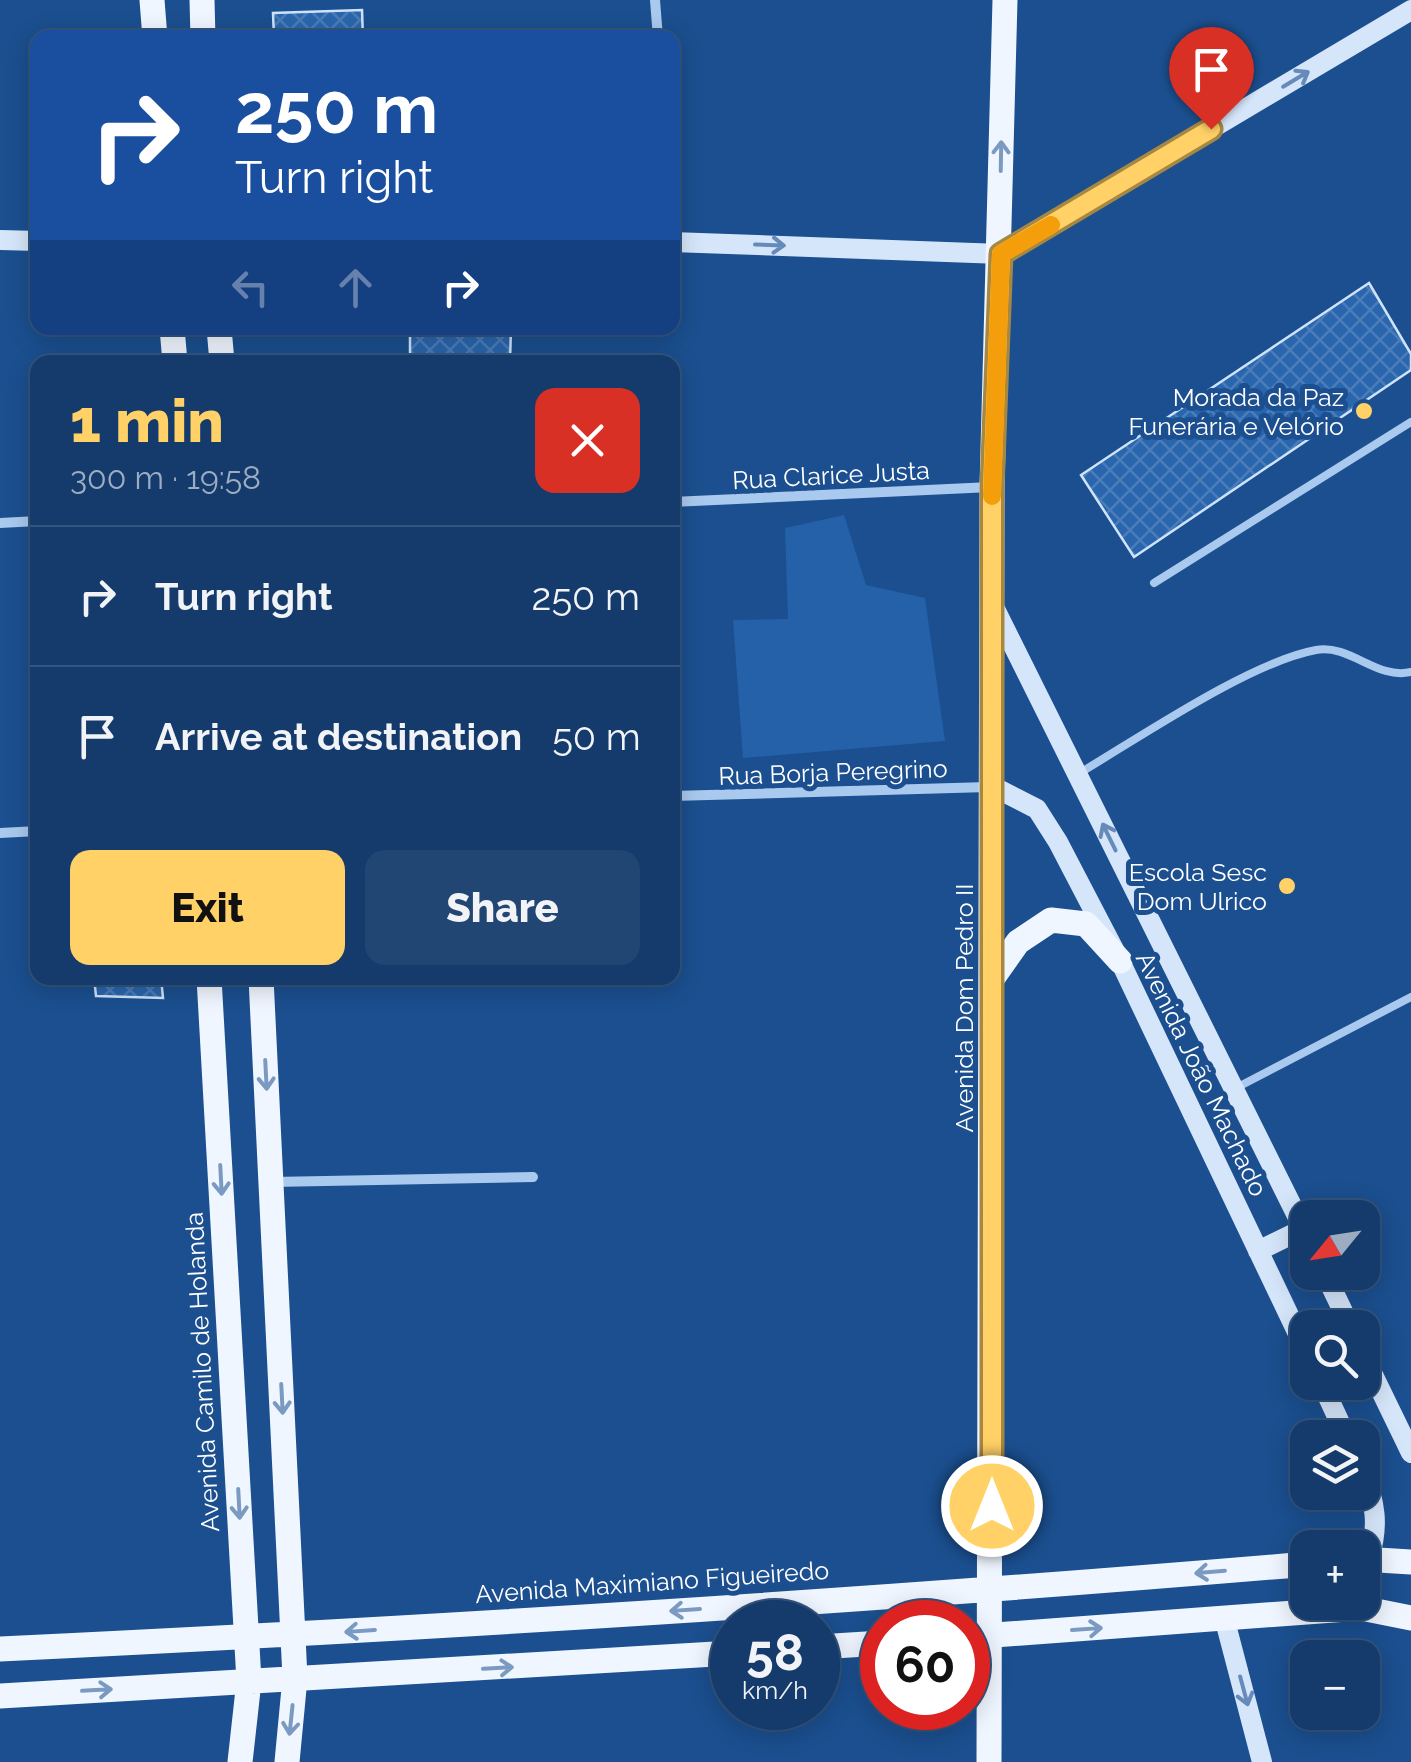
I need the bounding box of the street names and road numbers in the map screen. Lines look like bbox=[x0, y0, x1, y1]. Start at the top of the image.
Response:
street label: Rua Clarice Justa bbox=[732, 455, 930, 495]
street label: Rua Borja Peregrino bbox=[718, 753, 948, 791]
street label: Avenida Dom Pedro II bbox=[949, 884, 979, 1132]
street label: Avenida João Machado bbox=[1130, 947, 1274, 1201]
street label: Avenida Camilo de Holanda bbox=[179, 1211, 225, 1533]
street label: Avenida Maximiano Figueiredo bbox=[474, 1555, 830, 1609]

